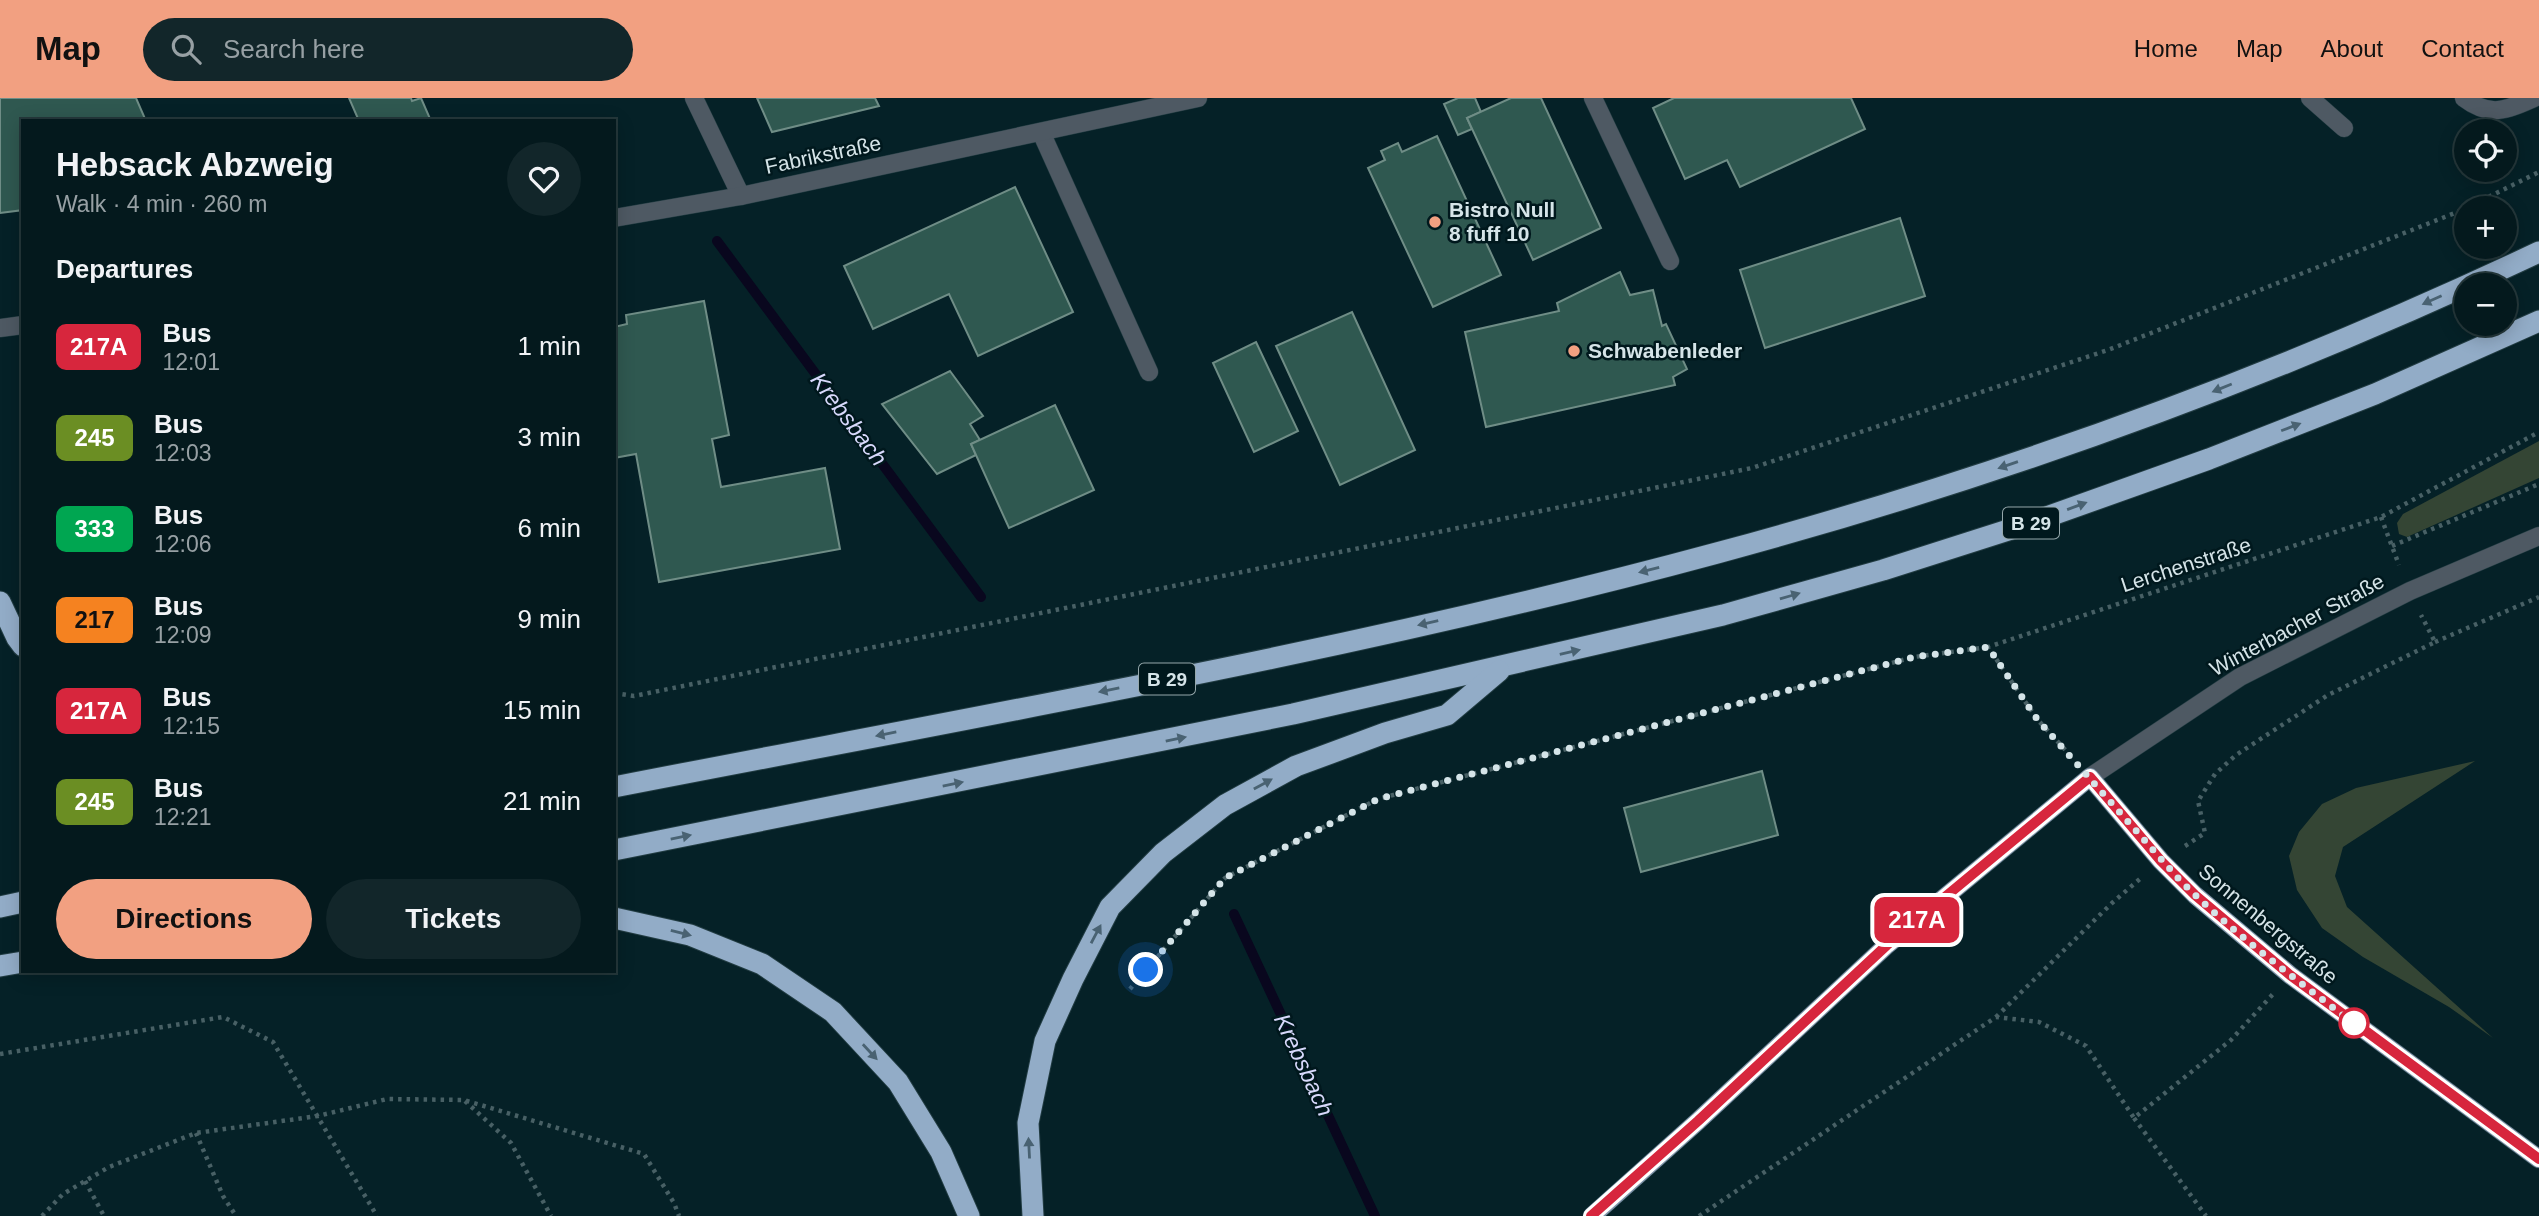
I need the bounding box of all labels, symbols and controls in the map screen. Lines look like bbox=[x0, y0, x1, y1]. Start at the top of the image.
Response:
search box bbox=[143, 18, 633, 81]
text: Map bbox=[35, 30, 101, 67]
icon: search bbox=[167, 30, 205, 68]
text: Search here bbox=[223, 34, 365, 64]
text: Home bbox=[2134, 35, 2198, 62]
text: Map bbox=[2236, 35, 2283, 62]
text: About bbox=[2321, 35, 2383, 62]
text: Contact bbox=[2421, 35, 2504, 62]
map controls bbox=[2454, 119, 2517, 336]
button: locate bbox=[2454, 119, 2517, 182]
street label: Fabrikstraße bbox=[763, 131, 883, 178]
button: heart bbox=[507, 142, 581, 216]
text: Hebsack Abzweig bbox=[56, 146, 334, 183]
text: Walk · 4 min · 260 m bbox=[56, 191, 267, 217]
button: + bbox=[2454, 196, 2517, 259]
place label: Bistro Null 8 fuff 10 bbox=[1449, 198, 1555, 245]
marker: Bistro Null 8 fuff 10 bbox=[1427, 214, 1443, 230]
text: Departures bbox=[56, 254, 193, 284]
button: − bbox=[2454, 273, 2517, 336]
one-way arrow bbox=[2422, 294, 2442, 306]
text: Bus bbox=[162, 318, 212, 348]
text: 1 min bbox=[517, 331, 581, 361]
text: 217A bbox=[70, 333, 127, 360]
place label: Schwabenleder bbox=[1588, 339, 1742, 362]
marker: Schwabenleder bbox=[1566, 343, 1582, 359]
text: 12:01 bbox=[162, 349, 220, 375]
water label: Krebsbach bbox=[806, 367, 892, 471]
one-way arrow bbox=[2212, 382, 2233, 393]
text: Bus bbox=[154, 409, 203, 439]
text: 3 min bbox=[517, 422, 581, 452]
one-way arrow bbox=[2280, 422, 2301, 433]
text: 245 bbox=[74, 424, 115, 451]
text: 12:03 bbox=[154, 440, 212, 466]
one-way arrow bbox=[1998, 460, 2019, 471]
text: Bus bbox=[154, 500, 203, 530]
one-way arrow bbox=[2067, 500, 2088, 511]
road number: B 29 bbox=[2003, 508, 2059, 538]
text: 6 min bbox=[517, 513, 581, 543]
text: 333 bbox=[74, 515, 115, 542]
text: 12:06 bbox=[154, 531, 212, 557]
street label: Lerchenstraße bbox=[2118, 533, 2254, 596]
one-way arrow bbox=[1638, 565, 1660, 576]
street label: Winterbacher Straße bbox=[2206, 569, 2388, 680]
one-way arrow bbox=[1779, 590, 1801, 601]
text: Bus bbox=[154, 591, 203, 621]
text: 9 min bbox=[517, 604, 581, 634]
text: 217 bbox=[74, 606, 115, 633]
one-way arrow bbox=[1417, 618, 1439, 629]
text: 12:09 bbox=[154, 622, 212, 648]
one-way arrow bbox=[1559, 646, 1581, 657]
road number: B 29 bbox=[1139, 664, 1195, 694]
text: Bus bbox=[162, 682, 212, 712]
one-way arrow bbox=[1098, 685, 1120, 696]
text: 15 min bbox=[503, 695, 581, 725]
text: 217A bbox=[70, 697, 127, 724]
text: 12:15 bbox=[162, 713, 220, 739]
one-way arrow bbox=[875, 729, 897, 740]
one-way arrow bbox=[1165, 733, 1187, 744]
text: Bus bbox=[154, 773, 203, 803]
one-way arrow bbox=[942, 778, 964, 789]
one-way arrow bbox=[1253, 778, 1273, 790]
text: 21 min bbox=[503, 786, 581, 816]
text: 245 bbox=[74, 788, 115, 815]
text: 12:21 bbox=[154, 804, 212, 830]
one-way arrow bbox=[670, 831, 692, 842]
street label: Sonnenbergstraße bbox=[2194, 859, 2342, 988]
button: Directions bbox=[56, 879, 312, 959]
button: Tickets bbox=[326, 879, 581, 959]
line badge: 217A bbox=[1868, 897, 1966, 943]
text: 217A bbox=[1888, 906, 1946, 933]
one-way arrow bbox=[1091, 924, 1102, 944]
one-way arrow bbox=[670, 928, 692, 939]
your location bbox=[1128, 952, 1163, 987]
unlabelled marker bbox=[2339, 1008, 2369, 1038]
water label: Krebsbach bbox=[1269, 1010, 1339, 1120]
one-way arrow bbox=[862, 1043, 878, 1060]
one-way arrow bbox=[1024, 1137, 1035, 1159]

